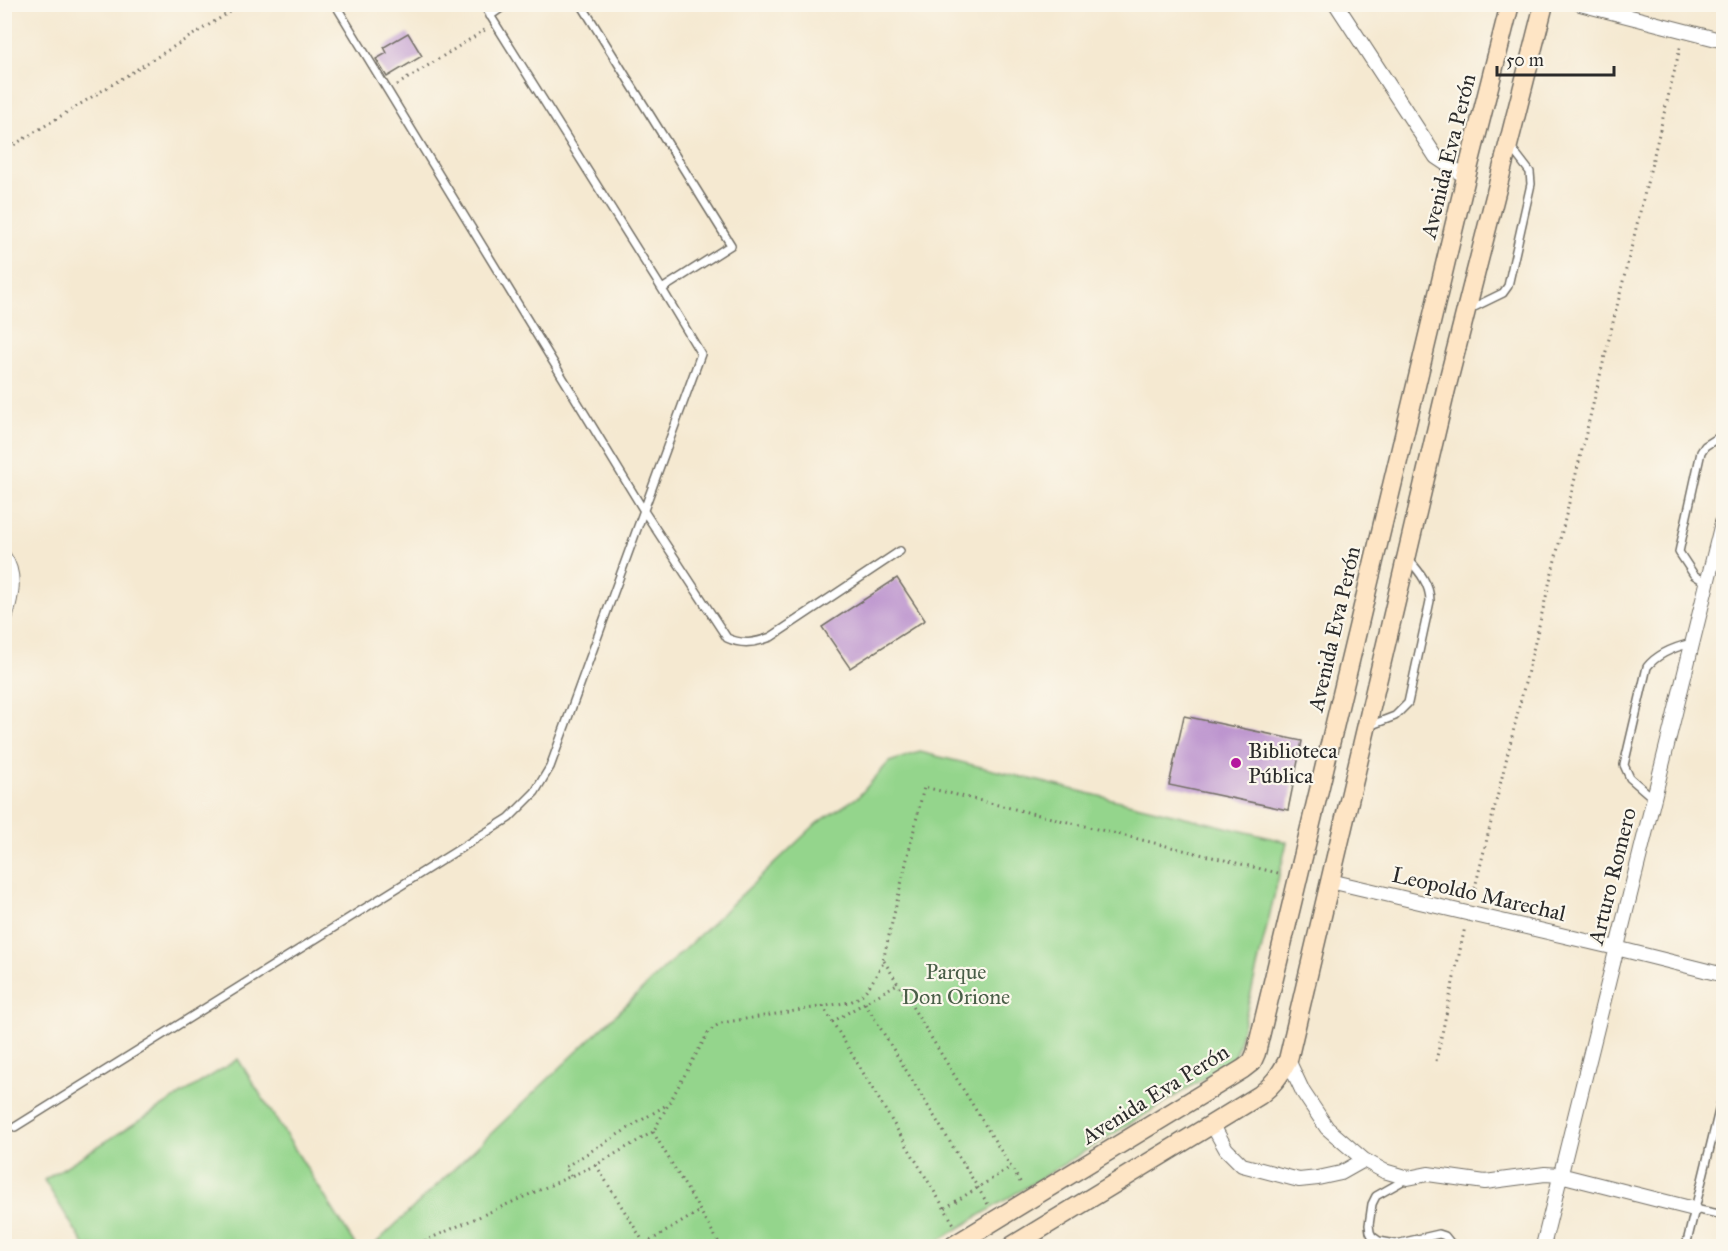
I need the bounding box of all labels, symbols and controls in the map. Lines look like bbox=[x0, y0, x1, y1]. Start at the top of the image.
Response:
scale bar bbox=[1497, 39, 1614, 77]
text: 50 m bbox=[1506, 49, 1544, 71]
street label: Avenida Eva Perón bbox=[1414, 71, 1482, 242]
street label: Avenida Eva Perón bbox=[1302, 544, 1366, 715]
place label: Biblioteca Pública bbox=[1248, 737, 1338, 789]
marker: Biblioteca Pública bbox=[1229, 756, 1243, 770]
street label: Arturo Romero bbox=[1582, 805, 1642, 948]
street label: Leopoldo Marechal bbox=[1389, 861, 1569, 927]
park label: Parque Don Orione bbox=[902, 958, 1010, 1010]
street label: Avenida Eva Perón bbox=[1075, 1038, 1234, 1151]

